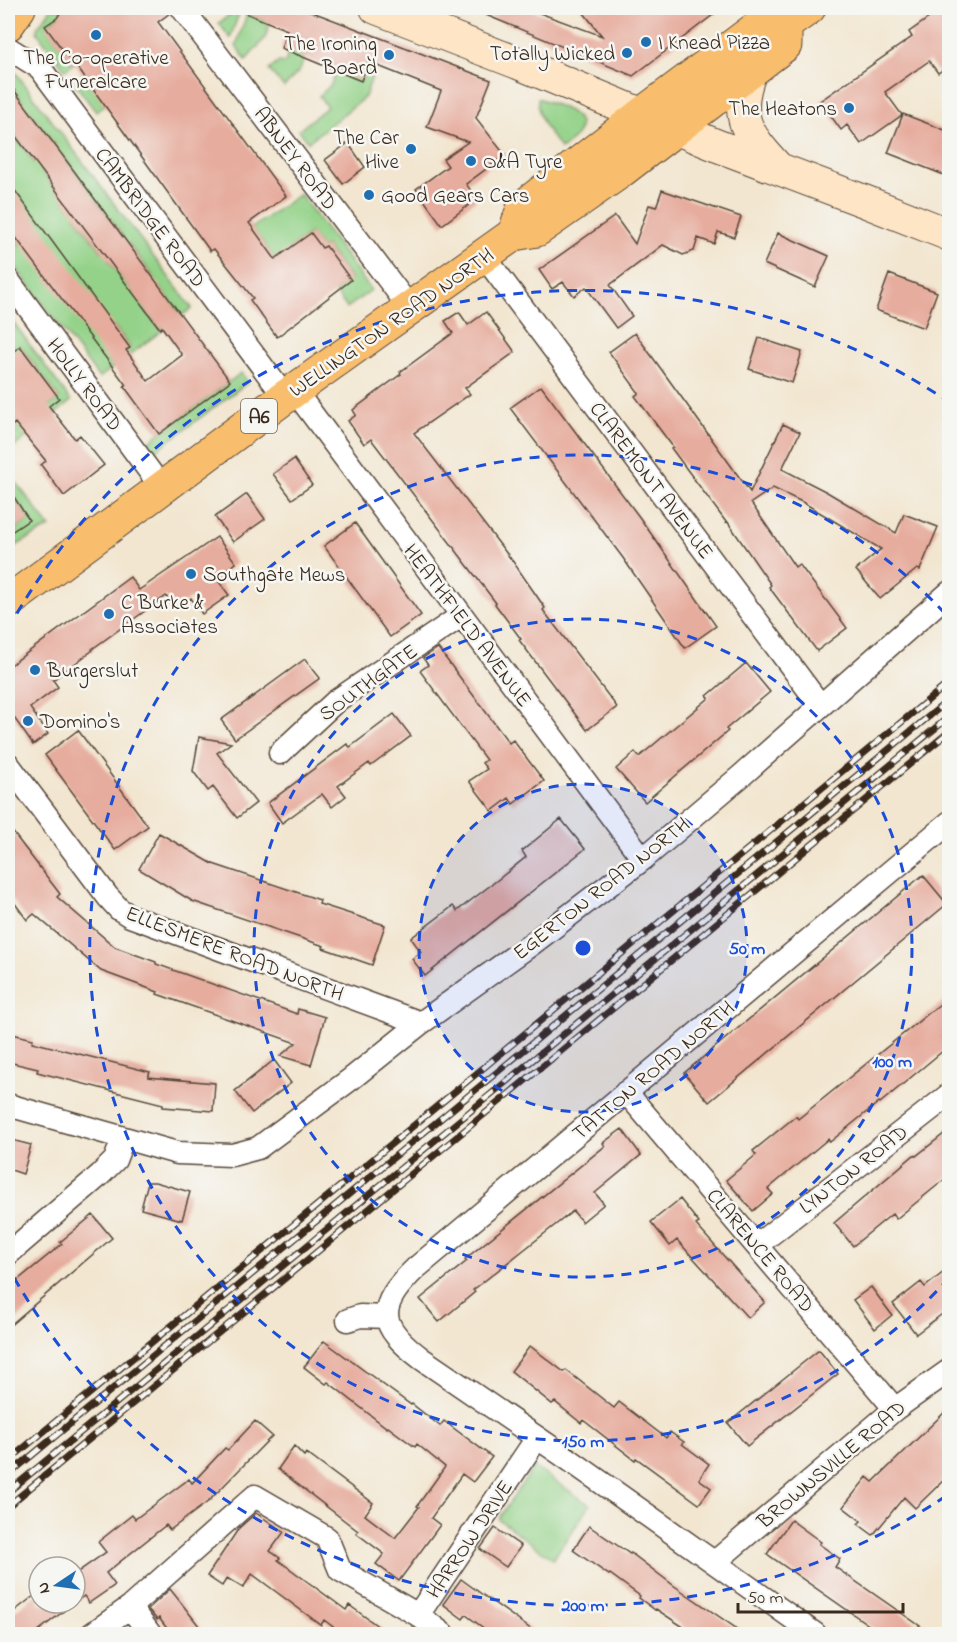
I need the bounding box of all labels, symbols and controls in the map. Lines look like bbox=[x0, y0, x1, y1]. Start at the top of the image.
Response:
marker: The Co-operative Funeralcare bbox=[89, 28, 103, 42]
place label: I Knead Pizza bbox=[658, 29, 770, 59]
place label: The Ironing Board bbox=[284, 30, 377, 84]
marker: I Knead Pizza bbox=[639, 35, 653, 49]
place label: Totally Wicked bbox=[490, 40, 615, 72]
place label: The Co-operative Funeralcare bbox=[23, 44, 169, 98]
marker: Totally Wicked bbox=[620, 46, 634, 60]
marker: The Ironing Board bbox=[382, 48, 396, 62]
place label: The Heatons bbox=[728, 95, 837, 125]
street label: ABNEY ROAD bbox=[245, 101, 343, 217]
marker: The Heatons bbox=[842, 101, 856, 115]
place label: The Car Hive bbox=[333, 124, 400, 178]
street label: CAMBRIDGE ROAD bbox=[87, 142, 212, 294]
marker: The Car Hive bbox=[404, 142, 418, 156]
place label: O&A Tyre bbox=[483, 148, 563, 180]
marker: O&A Tyre bbox=[464, 154, 478, 168]
place label: Good Gears Cars bbox=[381, 182, 530, 212]
marker: Good Gears Cars bbox=[362, 188, 376, 202]
street label: WELLINGTON ROAD NORTH bbox=[284, 241, 501, 406]
street label: HOLLY ROAD bbox=[38, 332, 129, 438]
street label: CLAREMONT AVENUE bbox=[581, 396, 720, 566]
road number: A6 bbox=[241, 399, 277, 433]
street label: HEATHFIELD AVENUE bbox=[395, 538, 538, 714]
place label: Southgate Mews bbox=[203, 561, 346, 593]
marker: Southgate Mews bbox=[184, 567, 198, 581]
place label: C Burke & Associates bbox=[121, 589, 218, 643]
marker: C Burke & Associates bbox=[102, 607, 116, 621]
street label: SOUTHGATE bbox=[314, 637, 425, 730]
place label: Burgerslut bbox=[46, 657, 138, 689]
marker: Burgerslut bbox=[28, 663, 42, 677]
place label: Domino's bbox=[39, 708, 121, 738]
marker: Domino's bbox=[21, 714, 35, 728]
street label: EGERTON ROAD NORTH bbox=[507, 811, 697, 968]
street label: ELLESMERE ROAD NORTH bbox=[121, 899, 348, 1010]
text: 50 m bbox=[729, 937, 765, 963]
centre of rings bbox=[573, 938, 593, 958]
street label: TATTON ROAD NORTH bbox=[566, 994, 742, 1149]
text: 100 m bbox=[872, 1050, 912, 1076]
street label: LYNTON ROAD bbox=[793, 1118, 915, 1223]
street label: CLARENCE ROAD bbox=[698, 1183, 821, 1320]
street label: BROWNSVILLE ROAD bbox=[751, 1394, 913, 1537]
text: 150 m bbox=[562, 1430, 604, 1456]
street label: HARROW DRIVE bbox=[420, 1475, 521, 1605]
north arrow bbox=[27, 1555, 87, 1615]
scale bar bbox=[738, 1576, 903, 1614]
text: N bbox=[31, 1580, 57, 1596]
text: 50 m bbox=[747, 1586, 784, 1612]
text: 200 m bbox=[561, 1594, 605, 1620]

